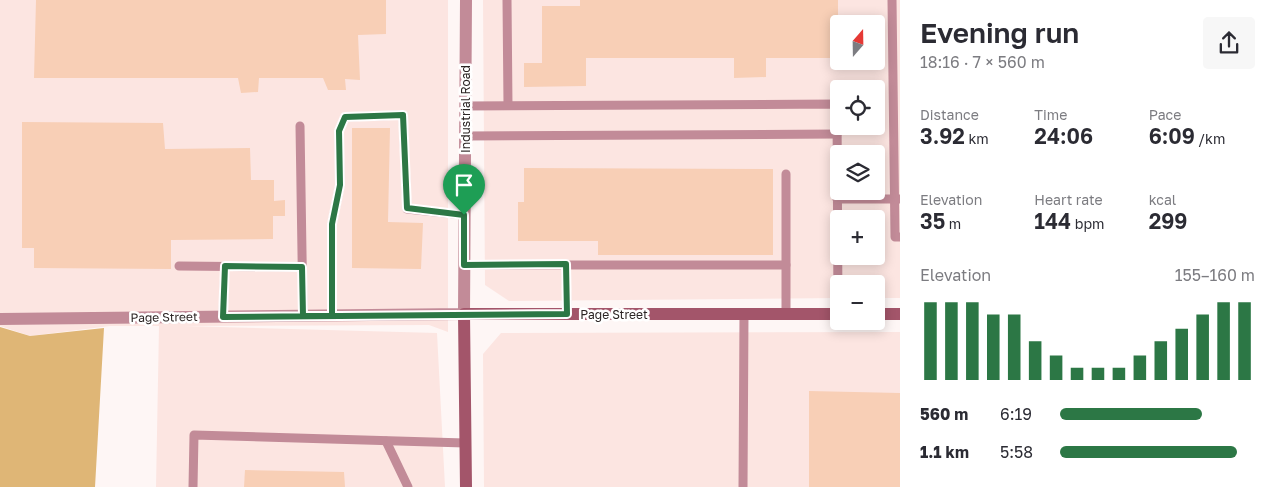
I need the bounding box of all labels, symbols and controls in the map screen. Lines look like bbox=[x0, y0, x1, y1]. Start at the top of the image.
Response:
north arrow bbox=[830, 15, 885, 70]
map controls bbox=[830, 15, 885, 330]
text: Evening run bbox=[920, 16, 1079, 49]
button: share bbox=[1203, 17, 1255, 69]
text: 18:16 · 7 × 560 m bbox=[920, 52, 1045, 72]
street label: Industrial Road bbox=[458, 65, 473, 153]
button: locate bbox=[830, 80, 885, 135]
text: Distance bbox=[920, 106, 979, 123]
text: Time bbox=[1034, 106, 1067, 123]
text: Pace bbox=[1149, 106, 1181, 123]
text: 3.92 bbox=[920, 123, 965, 149]
text: 24:06 bbox=[1034, 123, 1093, 149]
text: 6:09 bbox=[1149, 123, 1195, 149]
text: km bbox=[965, 130, 989, 147]
text: /km bbox=[1195, 130, 1225, 147]
button: layers bbox=[830, 145, 885, 200]
pin bbox=[443, 164, 485, 215]
icon: arrive bbox=[450, 171, 478, 199]
text: Elevation bbox=[920, 191, 982, 208]
text: Heart rate bbox=[1034, 191, 1103, 208]
text: kcal bbox=[1149, 191, 1176, 208]
text: 35 bbox=[920, 208, 945, 234]
text: 144 bbox=[1034, 208, 1071, 234]
text: 299 bbox=[1149, 208, 1187, 234]
button: + bbox=[830, 210, 885, 265]
text: m bbox=[945, 215, 961, 232]
text: bpm bbox=[1071, 215, 1104, 232]
text: Elevation bbox=[920, 265, 991, 285]
text: 155–160 m bbox=[1175, 265, 1255, 285]
button: − bbox=[830, 275, 885, 330]
street label: Page Street bbox=[580, 307, 648, 322]
street label: Page Street bbox=[130, 309, 198, 325]
text: 560 m bbox=[920, 404, 968, 424]
text: 6:19 bbox=[1000, 404, 1032, 424]
text: 1.1 km bbox=[920, 442, 969, 462]
text: 5:58 bbox=[1000, 442, 1033, 462]

